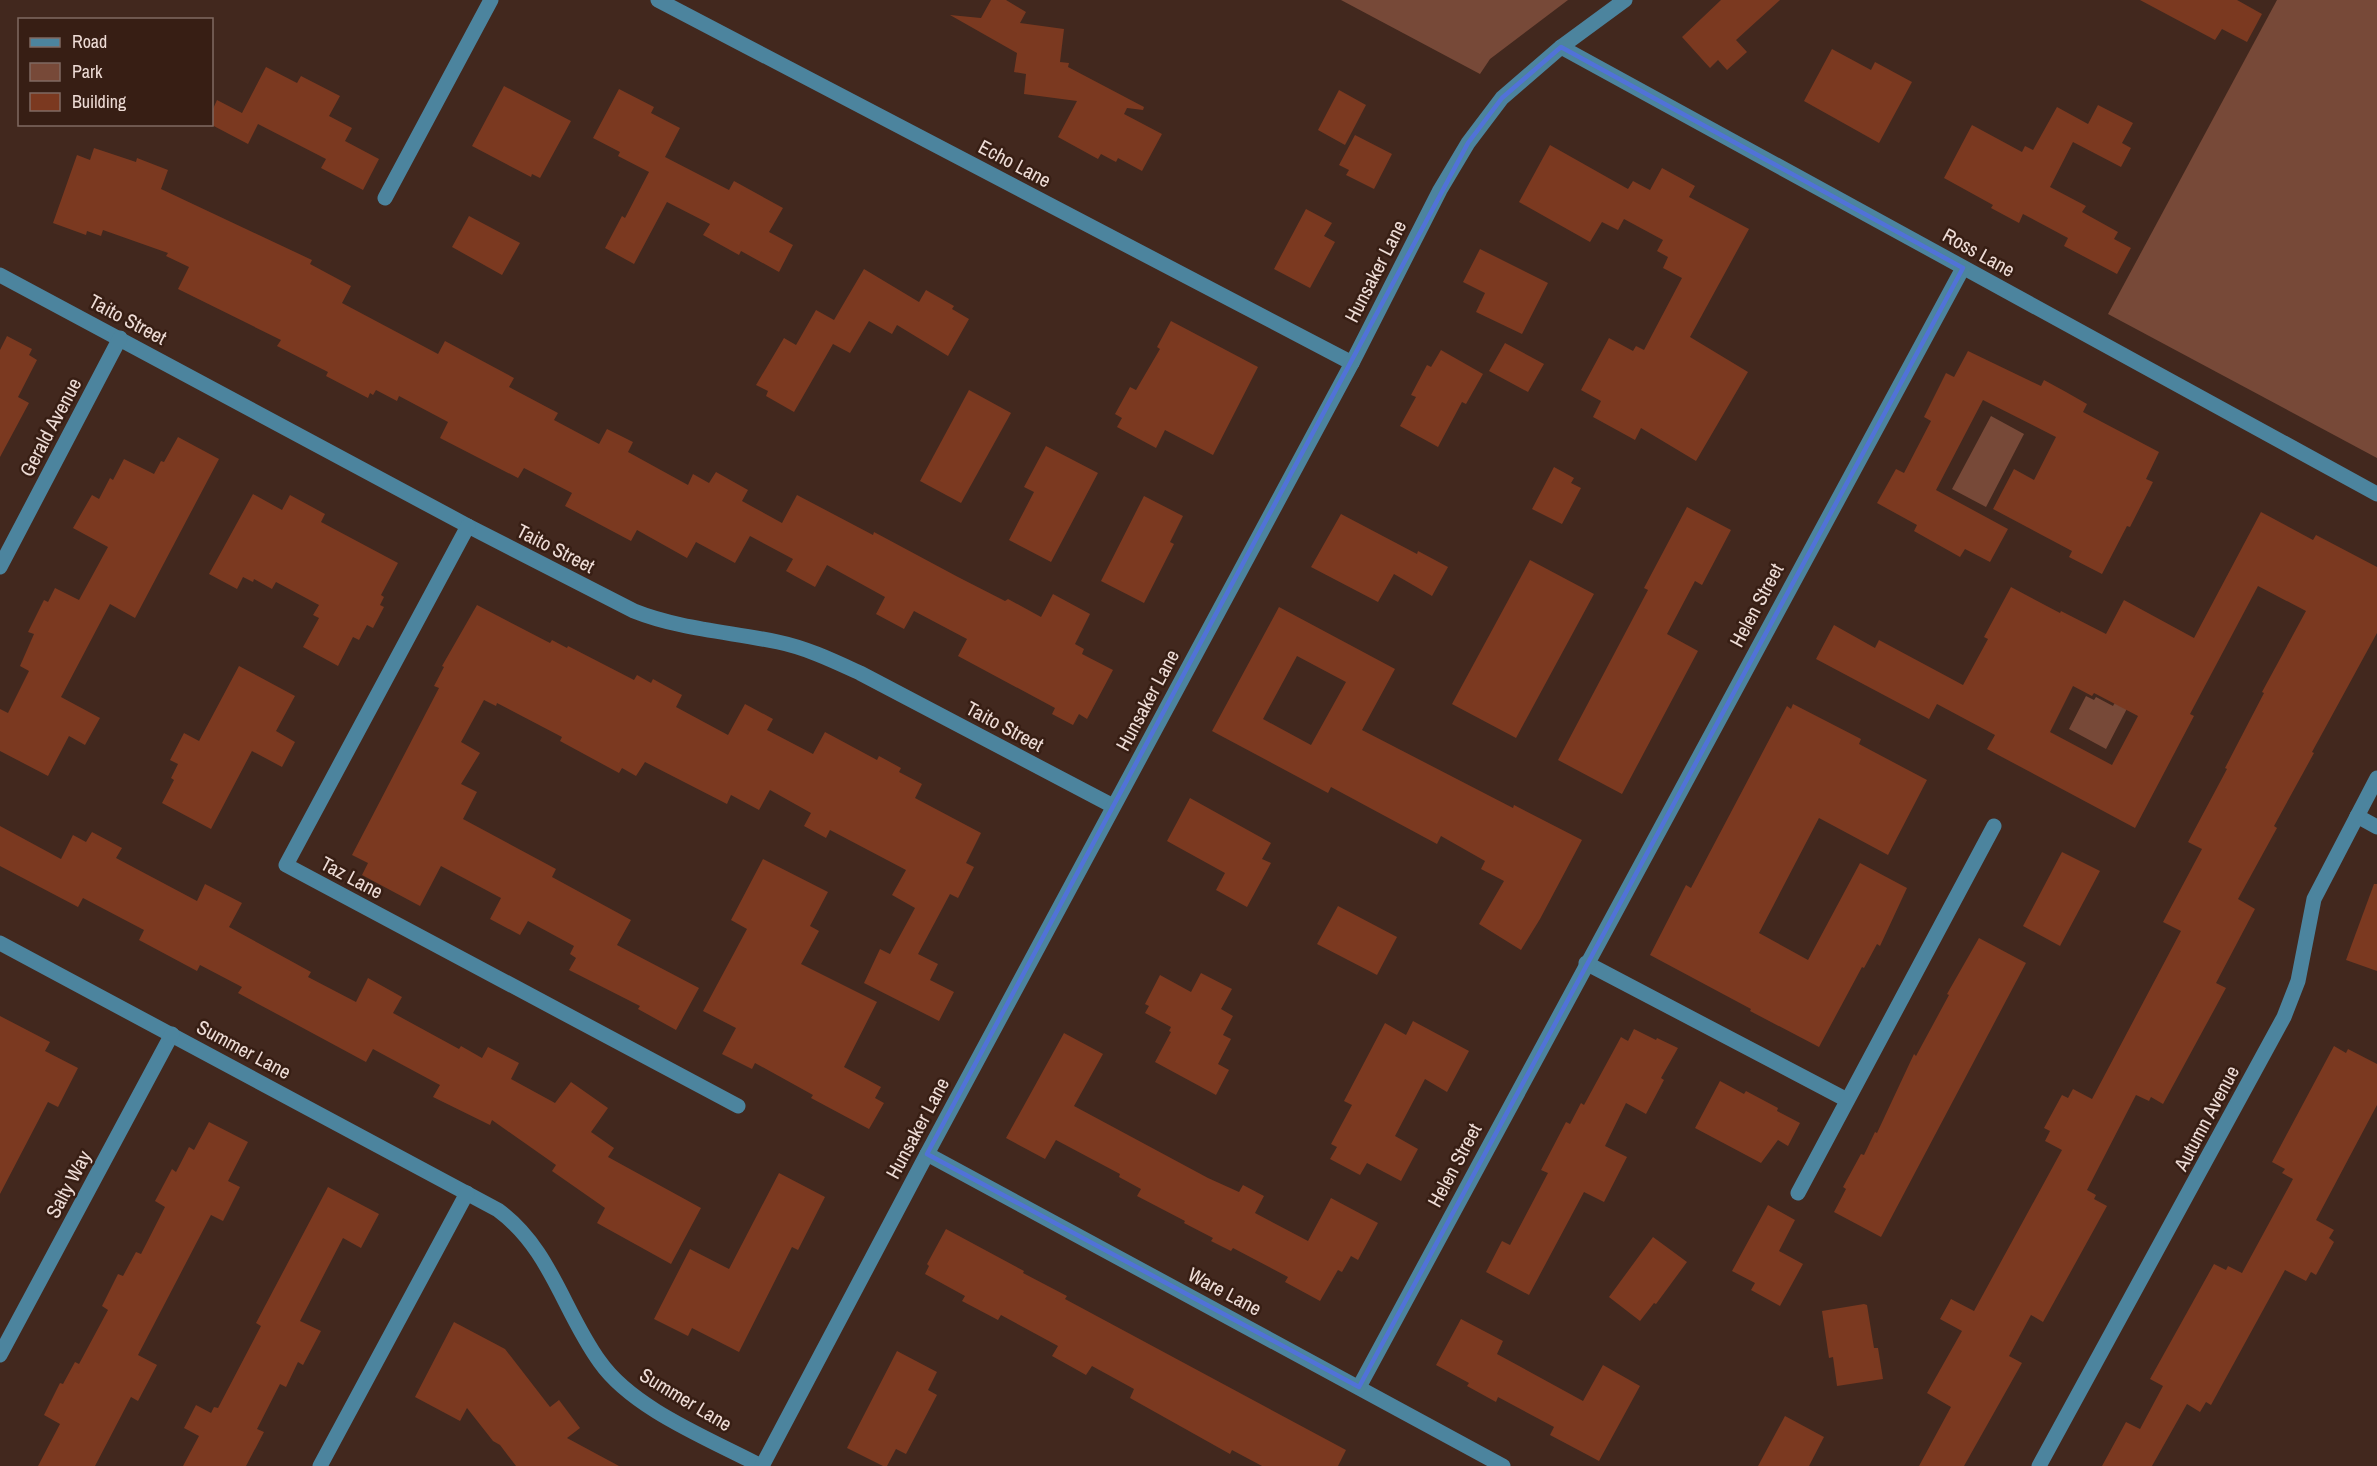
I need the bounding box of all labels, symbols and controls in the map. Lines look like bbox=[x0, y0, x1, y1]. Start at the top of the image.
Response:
legend bbox=[18, 18, 213, 126]
text: Road bbox=[72, 29, 107, 54]
text: Park bbox=[72, 59, 103, 84]
text: Building bbox=[72, 89, 127, 114]
street label: Echo Lane bbox=[974, 133, 1056, 193]
street label: Hunsaker Lane bbox=[1338, 215, 1412, 327]
street label: Ross Lane bbox=[1938, 221, 2020, 283]
street label: Taito Street bbox=[84, 287, 172, 351]
street label: Gerald Avenue bbox=[13, 373, 87, 481]
street label: Taito Street bbox=[512, 517, 600, 579]
street label: Helen Street bbox=[1723, 558, 1790, 652]
street label: Hunsaker Lane bbox=[1109, 645, 1185, 755]
street label: Taito Street bbox=[961, 694, 1049, 758]
street label: Taz Lane bbox=[316, 849, 388, 905]
street label: Summer Lane bbox=[192, 1013, 296, 1085]
street label: Autumn Avenue bbox=[2166, 1061, 2245, 1176]
street label: Hunsaker Lane bbox=[879, 1073, 955, 1183]
street label: Helen Street bbox=[1421, 1118, 1488, 1212]
street label: Salty Way bbox=[39, 1145, 97, 1223]
street label: Ware Lane bbox=[1184, 1260, 1266, 1322]
street label: Summer Lane bbox=[635, 1361, 737, 1437]

